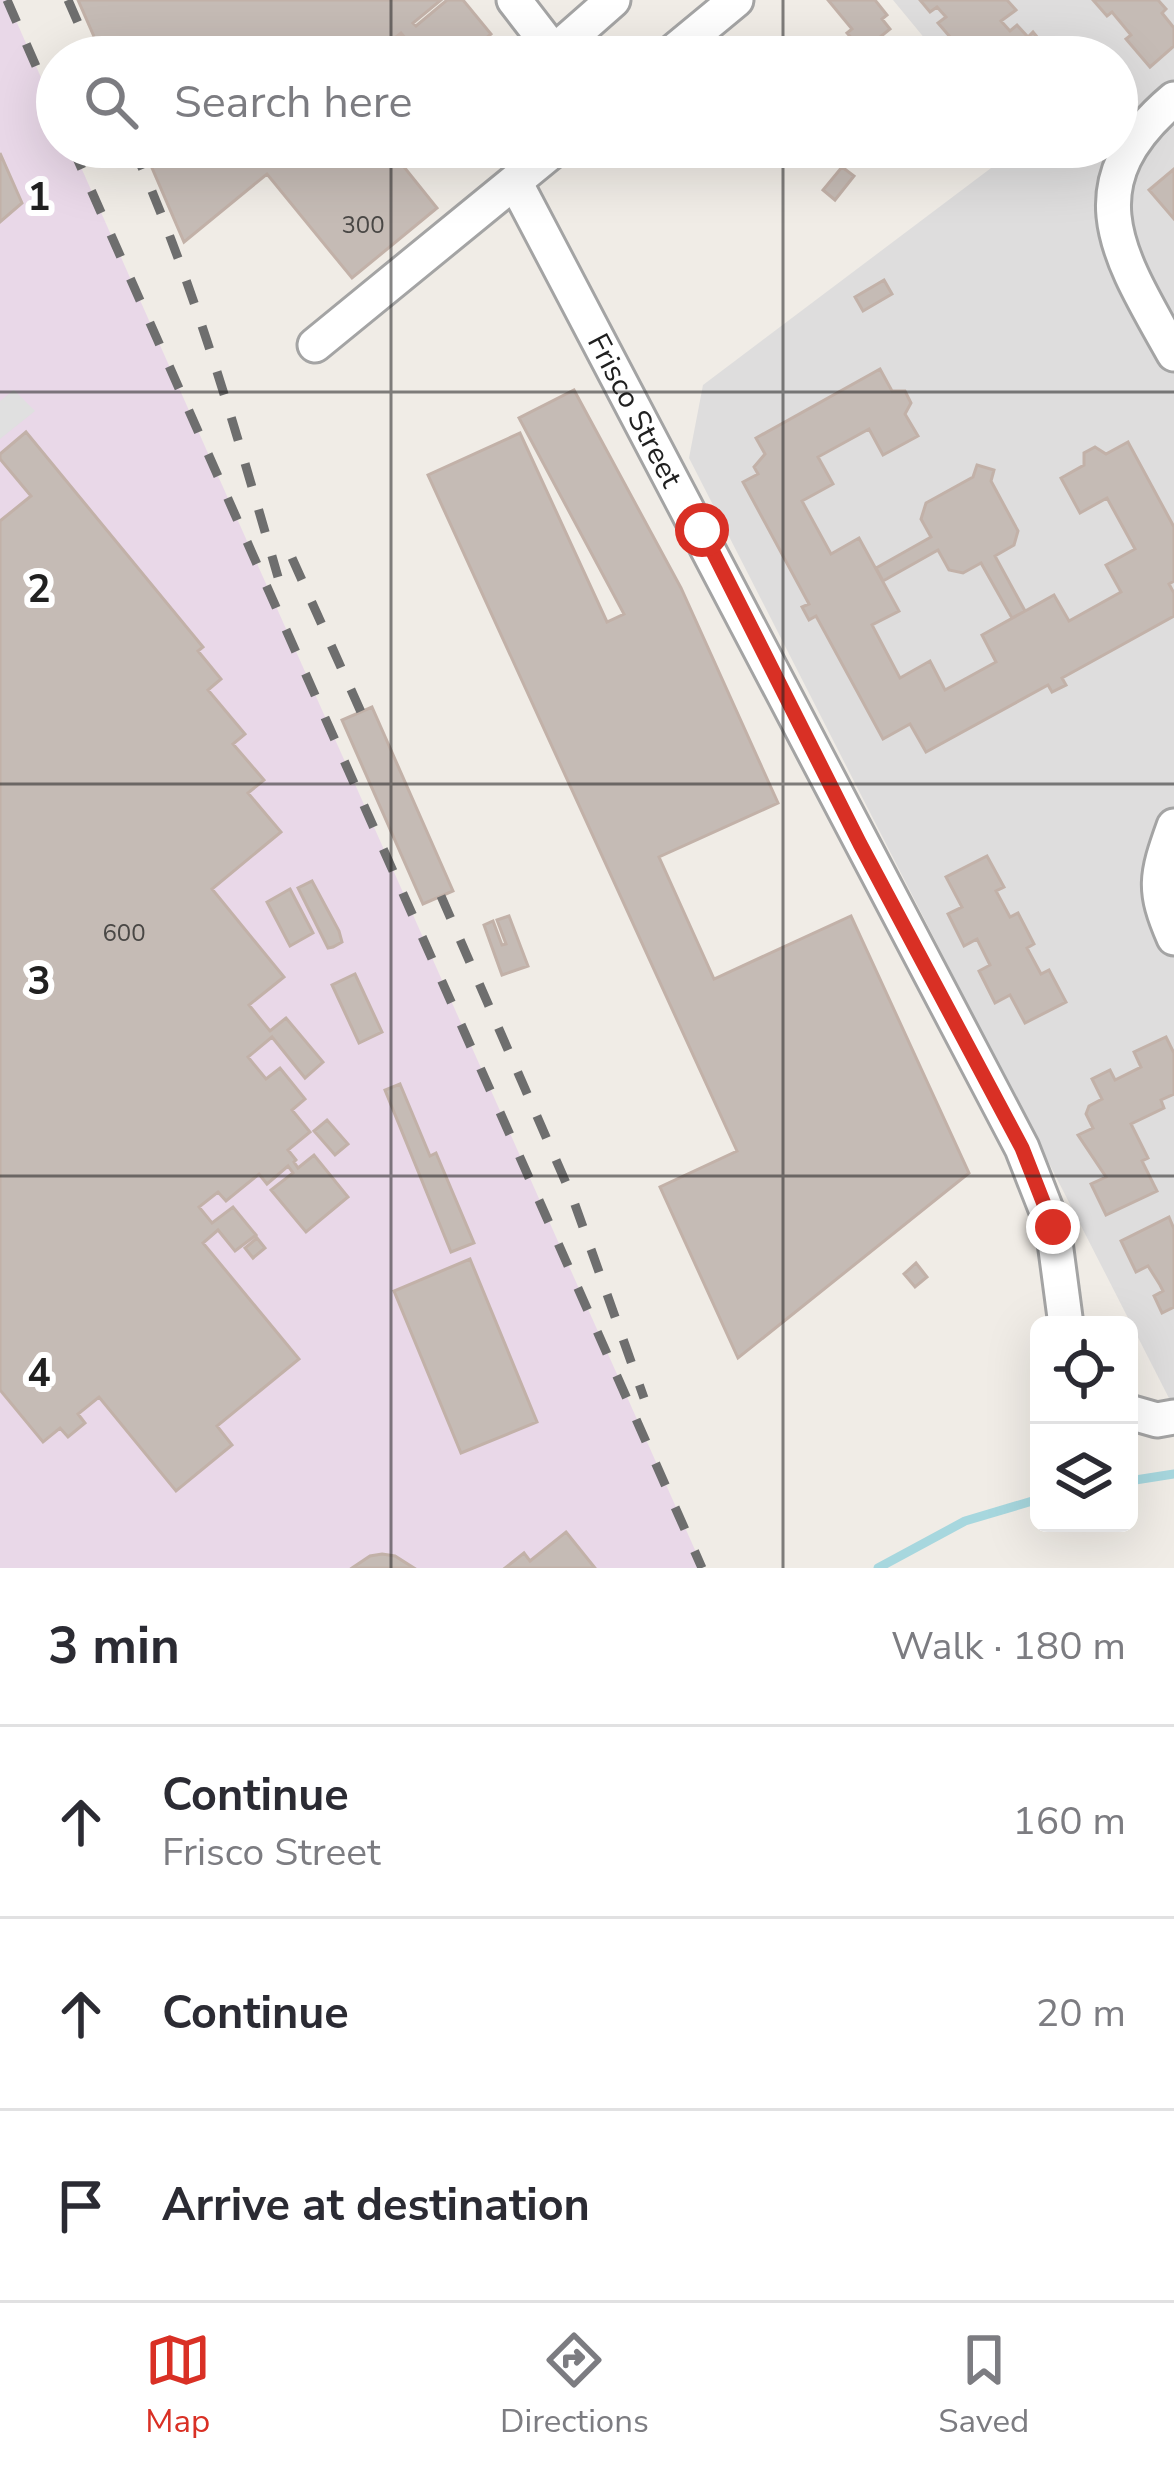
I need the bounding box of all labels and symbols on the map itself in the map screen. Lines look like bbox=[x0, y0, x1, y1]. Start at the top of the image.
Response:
text: 1 bbox=[27, 171, 51, 224]
house number: 300 bbox=[341, 209, 385, 241]
street label: Frisco Street bbox=[577, 327, 692, 495]
route start bbox=[675, 503, 729, 557]
text: 2 bbox=[27, 563, 51, 616]
house number: 600 bbox=[102, 917, 146, 949]
text: 3 bbox=[27, 955, 51, 1008]
route end bbox=[1026, 1200, 1080, 1254]
text: 4 bbox=[27, 1347, 51, 1400]

